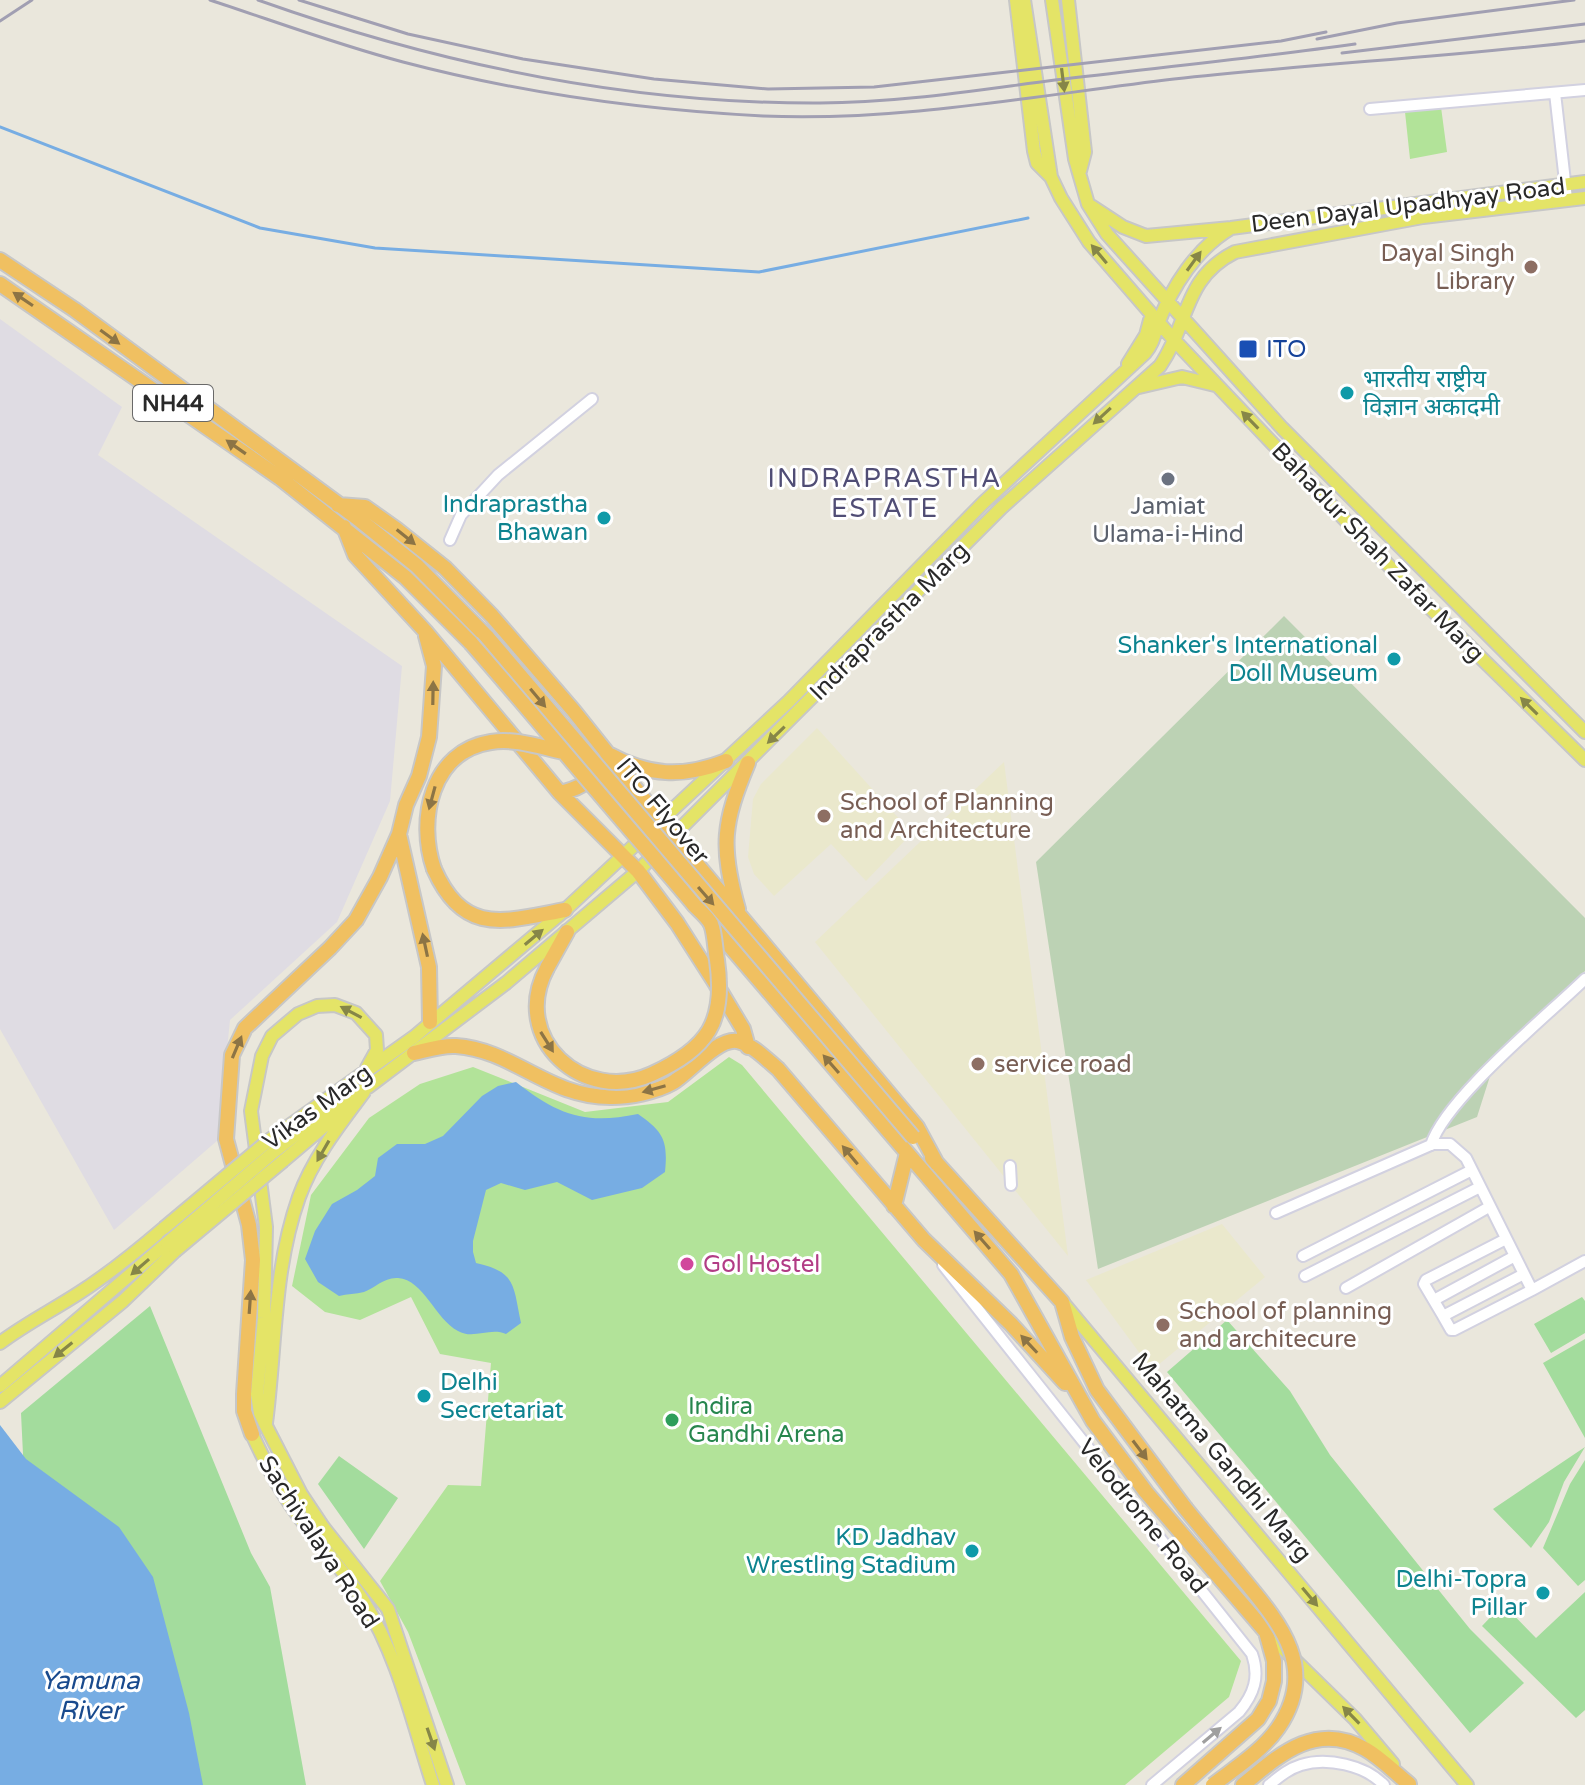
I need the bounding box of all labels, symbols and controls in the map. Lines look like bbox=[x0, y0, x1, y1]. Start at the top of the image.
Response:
one-way arrow bbox=[1056, 67, 1069, 92]
street label: Deen Dayal Upadhyay Road bbox=[1249, 172, 1567, 239]
place label: Dayal Singh Library bbox=[1381, 239, 1515, 296]
one-way arrow bbox=[1091, 244, 1108, 264]
one-way arrow bbox=[1186, 251, 1202, 271]
marker: Dayal Singh Library bbox=[1522, 258, 1540, 276]
one-way arrow bbox=[12, 292, 33, 307]
one-way arrow bbox=[100, 328, 120, 344]
place label: ITO bbox=[1266, 335, 1306, 364]
marker: ITO bbox=[1237, 338, 1259, 360]
place label: भारतीय राष्ट्रीय विज्ञान अकादमी bbox=[1363, 365, 1501, 422]
marker: भारतीय राष्ट्रीय विज्ञान अकादमी bbox=[1338, 384, 1356, 402]
road number: NH44 bbox=[133, 385, 213, 421]
one-way arrow bbox=[1093, 407, 1112, 425]
one-way arrow bbox=[1241, 410, 1259, 429]
street label: Bahadur Shah Zafar Marg bbox=[1265, 437, 1490, 668]
one-way arrow bbox=[226, 440, 247, 455]
district label: INDRAPRASTHA ESTATE bbox=[767, 463, 1003, 524]
marker: Jamiat Ulama-i-Hind bbox=[1159, 470, 1177, 488]
place label: Indraprastha Bhawan bbox=[442, 490, 588, 547]
place label: Jamiat Ulama-i-Hind bbox=[1092, 492, 1244, 549]
marker: Indraprastha Bhawan bbox=[595, 509, 613, 527]
one-way arrow bbox=[396, 528, 416, 544]
street label: Indraprastha Marg bbox=[804, 536, 975, 707]
place label: Shanker's International Doll Museum bbox=[1118, 631, 1378, 688]
marker: Shanker's International Doll Museum bbox=[1385, 650, 1403, 668]
one-way arrow bbox=[427, 680, 440, 705]
one-way arrow bbox=[529, 687, 546, 707]
one-way arrow bbox=[1520, 697, 1539, 715]
one-way arrow bbox=[767, 725, 786, 744]
street label: ITO Flyover bbox=[610, 752, 716, 871]
one-way arrow bbox=[425, 786, 437, 811]
place label: School of Planning and Architecture bbox=[840, 788, 1054, 845]
marker: School of Planning and Architecture bbox=[815, 807, 833, 825]
one-way arrow bbox=[697, 886, 714, 906]
one-way arrow bbox=[523, 929, 543, 946]
one-way arrow bbox=[418, 932, 431, 957]
one-way arrow bbox=[340, 1006, 362, 1020]
one-way arrow bbox=[540, 1031, 554, 1053]
one-way arrow bbox=[230, 1035, 243, 1058]
place label: service road bbox=[994, 1050, 1132, 1079]
one-way arrow bbox=[823, 1055, 840, 1075]
marker: service road bbox=[969, 1055, 987, 1073]
street label: Vikas Marg bbox=[257, 1058, 377, 1157]
one-way arrow bbox=[642, 1083, 666, 1096]
one-way arrow bbox=[316, 1140, 330, 1162]
one-way arrow bbox=[842, 1146, 859, 1166]
one-way arrow bbox=[974, 1231, 991, 1251]
place label: Gol Hostel bbox=[703, 1250, 820, 1279]
marker: Gol Hostel bbox=[678, 1255, 696, 1273]
one-way arrow bbox=[130, 1257, 149, 1275]
one-way arrow bbox=[243, 1289, 256, 1314]
place label: School of planning and architecure bbox=[1179, 1297, 1392, 1354]
marker: School of planning and architecure bbox=[1154, 1316, 1172, 1334]
one-way arrow bbox=[1020, 1335, 1038, 1354]
one-way arrow bbox=[53, 1342, 73, 1358]
street label: Mahatma Gandhi Marg bbox=[1126, 1347, 1318, 1568]
place label: Delhi Secretariat bbox=[440, 1368, 564, 1425]
marker: Delhi Secretariat bbox=[415, 1387, 433, 1405]
place label: Indira Gandhi Arena bbox=[688, 1392, 845, 1449]
marker: Indira Gandhi Arena bbox=[663, 1411, 681, 1429]
street label: Velodrome Road bbox=[1071, 1433, 1214, 1599]
one-way arrow bbox=[1131, 1440, 1147, 1460]
street label: Sachivalaya Road bbox=[252, 1451, 385, 1634]
place label: KD Jadhav Wrestling Stadium bbox=[746, 1523, 956, 1580]
marker: KD Jadhav Wrestling Stadium bbox=[963, 1542, 981, 1560]
place label: Delhi-Topra Pillar bbox=[1396, 1565, 1528, 1622]
marker: Delhi-Topra Pillar bbox=[1534, 1584, 1552, 1602]
one-way arrow bbox=[1301, 1587, 1318, 1607]
water label: Yamuna River bbox=[40, 1665, 141, 1726]
one-way arrow bbox=[1342, 1706, 1360, 1725]
one-way arrow bbox=[426, 1727, 438, 1751]
one-way arrow bbox=[1202, 1727, 1222, 1744]

